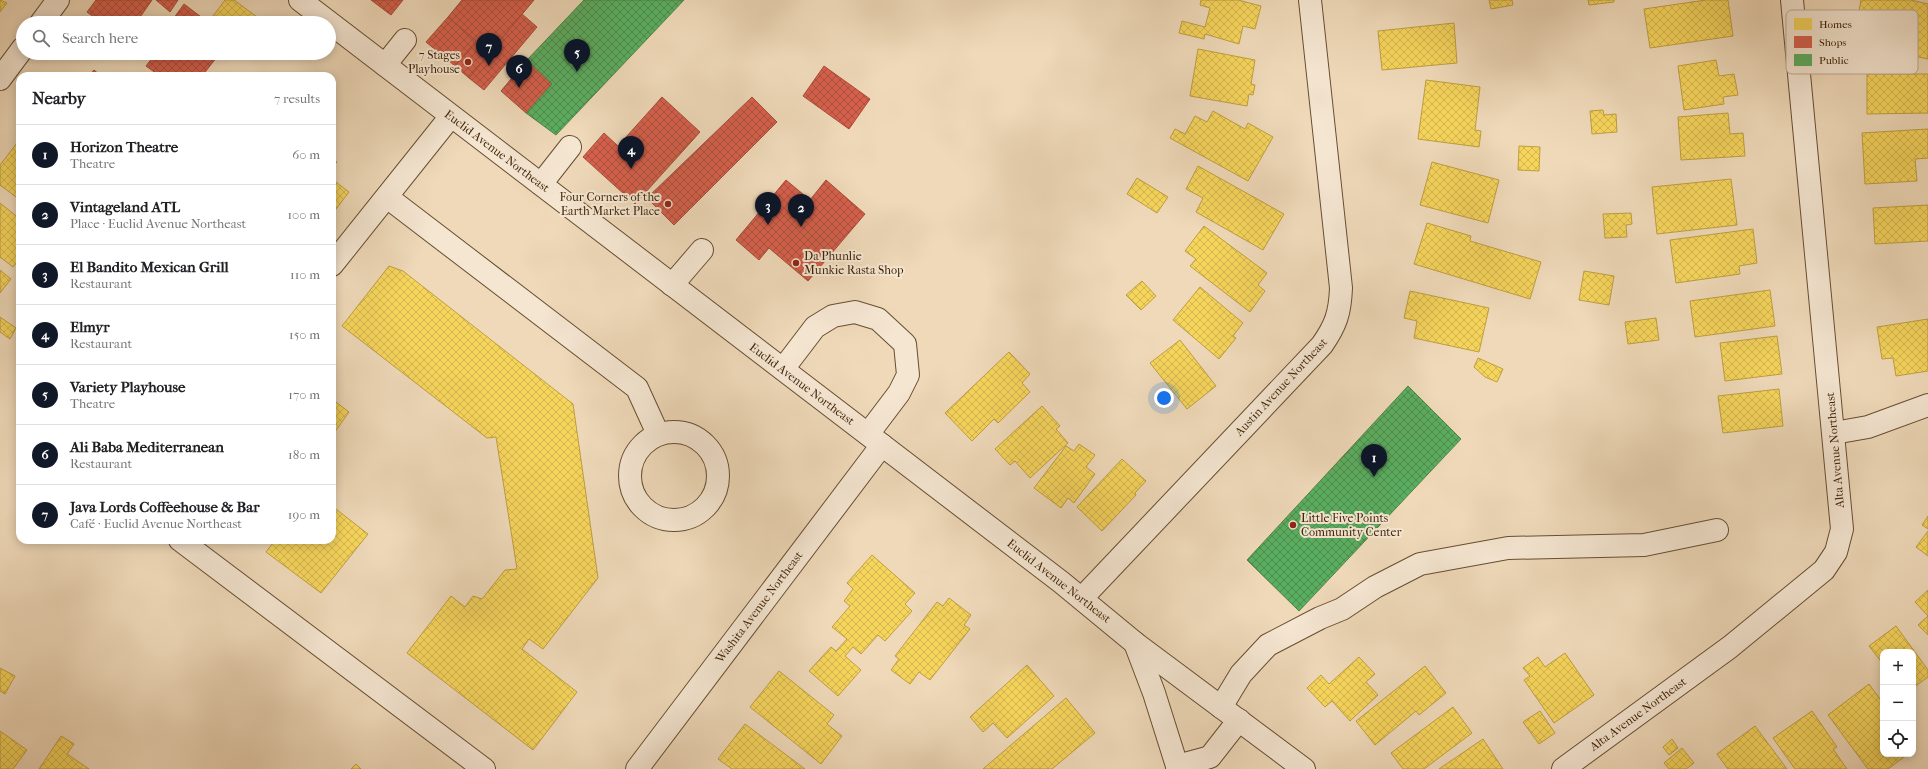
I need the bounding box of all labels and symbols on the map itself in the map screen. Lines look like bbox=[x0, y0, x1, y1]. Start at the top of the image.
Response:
legend bbox=[1786, 10, 1918, 74]
text: Homes bbox=[1819, 18, 1852, 31]
pin: 7 bbox=[476, 33, 502, 66]
text: Shops bbox=[1819, 36, 1846, 49]
pin: 5 bbox=[564, 39, 590, 72]
place label: 7 Stages Playhouse bbox=[408, 48, 461, 76]
text: Public bbox=[1819, 54, 1849, 67]
pin: 6 bbox=[506, 55, 532, 88]
marker: 7 Stages Playhouse bbox=[463, 57, 473, 67]
street label: Euclid Avenue Northeast bbox=[442, 107, 553, 195]
pin: 4 bbox=[618, 136, 644, 169]
place label: Four Corners of the Earth Market Place bbox=[560, 190, 660, 218]
pin: 3 bbox=[755, 192, 781, 225]
pin: 2 bbox=[788, 194, 814, 227]
marker: Four Corners of the Earth Market Place bbox=[663, 199, 673, 209]
place label: Da Phunlie Munkie Rasta Shop bbox=[804, 249, 904, 277]
marker: Da Phunlie Munkie Rasta Shop bbox=[791, 258, 801, 268]
street label: Austin Avenue Northeast bbox=[1231, 335, 1331, 440]
street label: Euclid Avenue Northeast bbox=[747, 340, 858, 428]
your location bbox=[1154, 388, 1174, 408]
street label: Alta Avenue Northeast bbox=[1823, 391, 1847, 509]
pin: 1 bbox=[1361, 444, 1387, 477]
place label: Little Five Points Community Center bbox=[1301, 511, 1403, 539]
marker: Little Five Points Community Center bbox=[1288, 520, 1298, 530]
street label: Euclid Avenue Northeast bbox=[1004, 536, 1114, 626]
street label: Washita Avenue Northeast bbox=[712, 548, 806, 666]
street label: Alta Avenue Northeast bbox=[1586, 674, 1690, 754]

